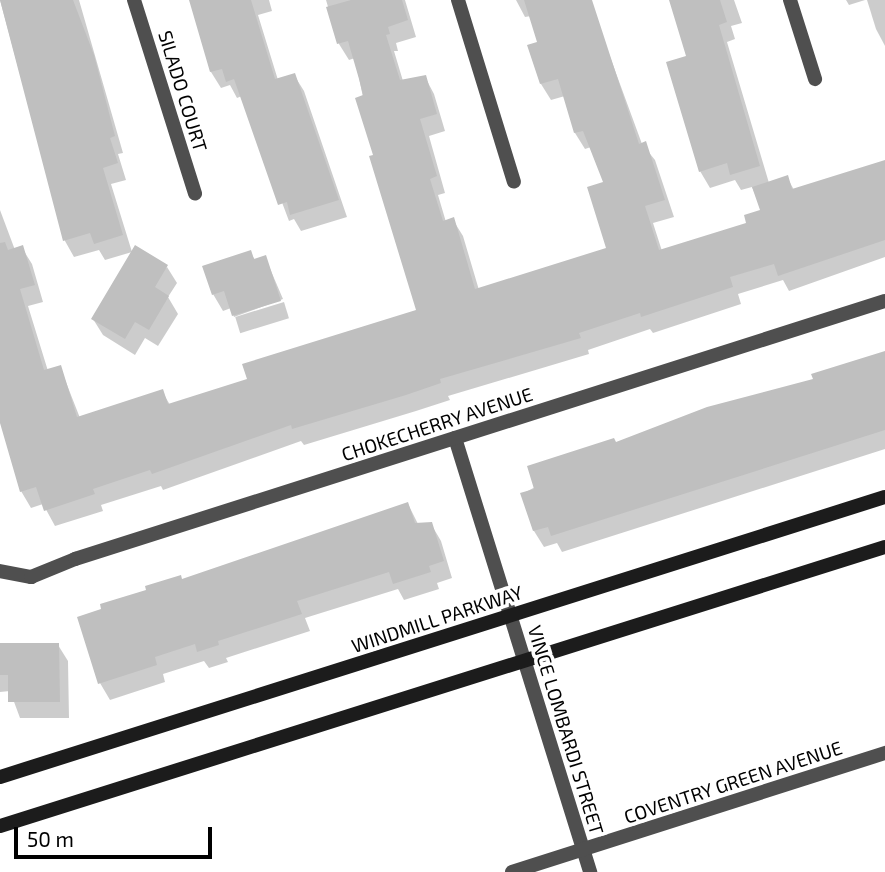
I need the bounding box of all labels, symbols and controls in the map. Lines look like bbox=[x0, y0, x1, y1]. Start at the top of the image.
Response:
street label: SILADO COURT bbox=[154, 28, 212, 154]
street label: CHOKECHERRY AVENUE bbox=[338, 382, 536, 466]
street label: WINDMILL PARKWAY bbox=[348, 581, 526, 657]
street label: VINCE LOMBARDI STREET bbox=[523, 623, 609, 837]
street label: COVENTRY GREEN AVENUE bbox=[621, 736, 845, 828]
scale bar bbox=[18, 812, 215, 856]
text: 50 m bbox=[27, 826, 74, 851]

